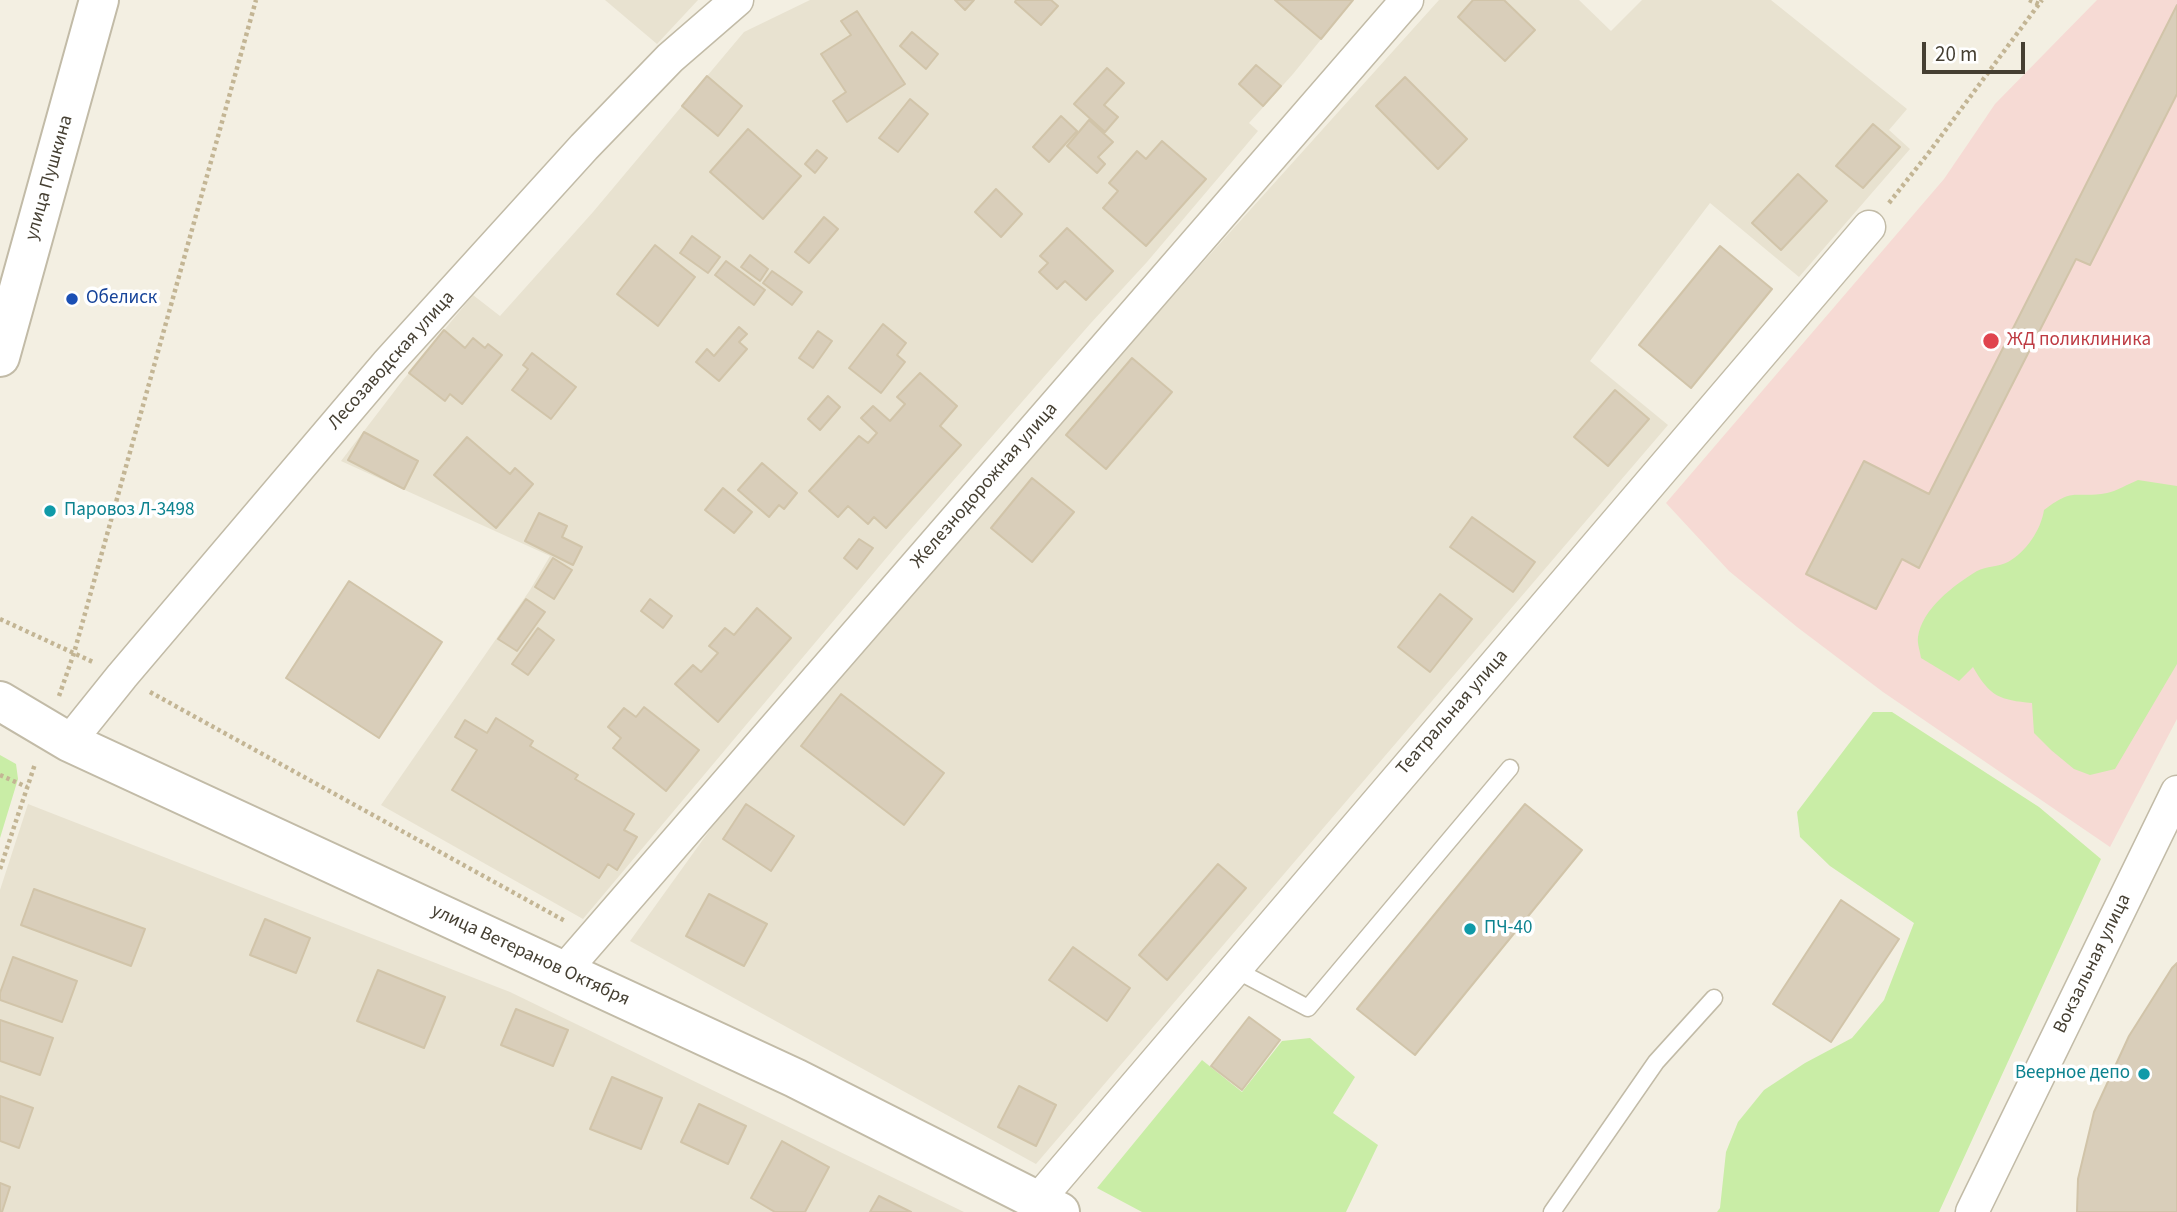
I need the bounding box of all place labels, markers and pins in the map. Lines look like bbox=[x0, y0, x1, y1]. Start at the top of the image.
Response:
place label: Обелиск bbox=[86, 288, 157, 310]
marker: Обелиск bbox=[64, 291, 80, 307]
place label: ЖД поликлиника bbox=[2007, 330, 2151, 352]
marker: ЖД поликлиника bbox=[1981, 331, 2001, 351]
place label: Паровоз Л-3498 bbox=[64, 500, 194, 522]
marker: Паровоз Л-3498 bbox=[42, 503, 58, 519]
place label: ПЧ-40 bbox=[1484, 918, 1532, 940]
marker: ПЧ-40 bbox=[1462, 921, 1478, 937]
place label: Веерное депо bbox=[2015, 1063, 2130, 1085]
marker: Веерное депо bbox=[2136, 1066, 2152, 1082]

